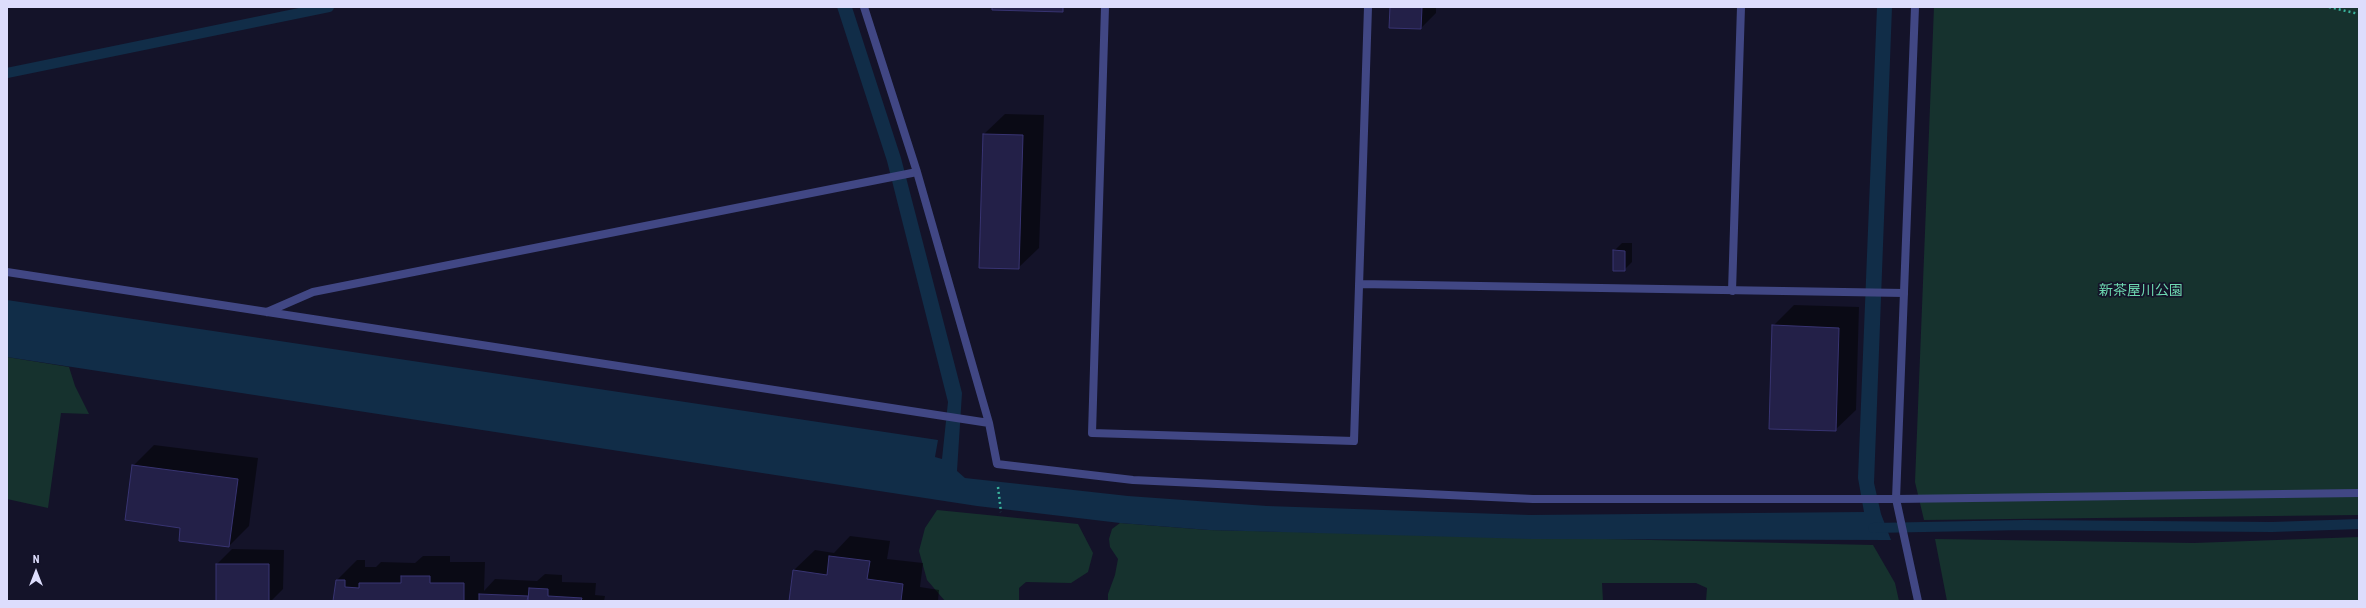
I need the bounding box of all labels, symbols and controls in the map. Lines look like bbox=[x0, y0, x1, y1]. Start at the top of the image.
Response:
park label: 新茶屋川公園 bbox=[2099, 283, 2183, 299]
north arrow bbox=[16, 552, 56, 592]
text: N bbox=[33, 553, 39, 566]

